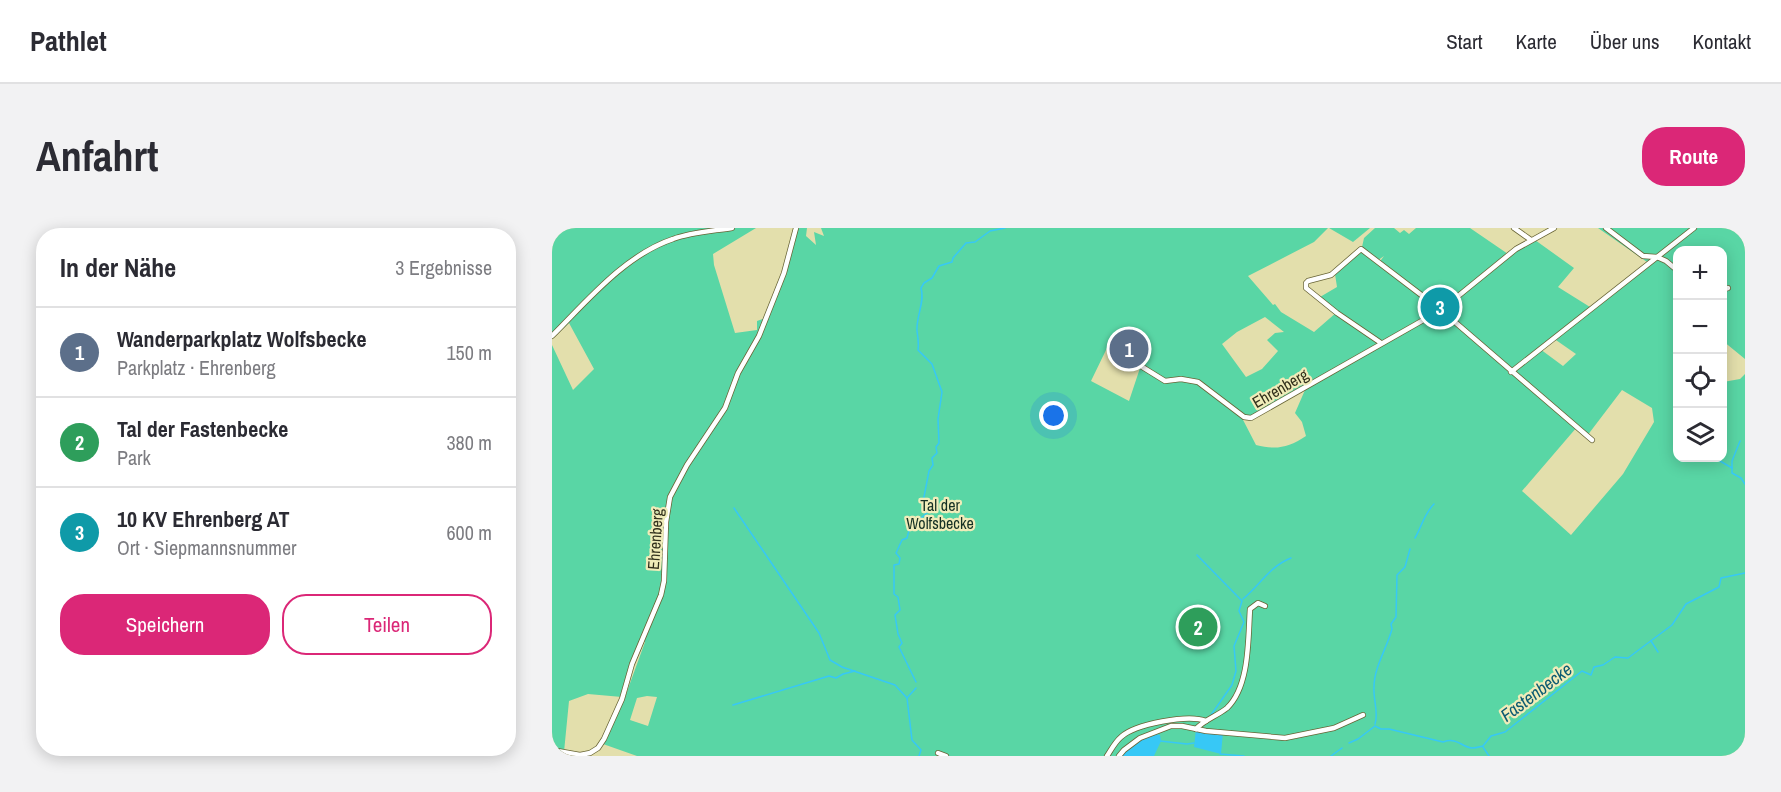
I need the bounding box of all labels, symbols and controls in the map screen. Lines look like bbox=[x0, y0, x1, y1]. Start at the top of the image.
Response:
text: Pathlet bbox=[30, 22, 107, 60]
text: Start bbox=[1446, 27, 1483, 56]
text: Karte bbox=[1516, 27, 1557, 56]
text: Über uns bbox=[1590, 27, 1660, 56]
text: Kontakt bbox=[1693, 27, 1751, 56]
button: Route bbox=[1642, 127, 1745, 186]
text: Anfahrt bbox=[36, 128, 158, 184]
map controls bbox=[1673, 246, 1727, 462]
button: + bbox=[1673, 246, 1727, 300]
text: In der Nähe bbox=[60, 250, 176, 285]
text: 3 Ergebnisse bbox=[395, 254, 492, 281]
pin: 3 bbox=[1420, 284, 1460, 329]
button: − bbox=[1673, 300, 1727, 354]
text: Wanderparkplatz Wolfsbecke bbox=[117, 324, 367, 354]
pin: 1 bbox=[1110, 326, 1148, 372]
text: 1 bbox=[75, 339, 84, 366]
text: 150 m bbox=[446, 339, 492, 366]
text: Parkplatz · Ehrenberg bbox=[117, 354, 276, 381]
button: locate bbox=[1673, 354, 1727, 408]
street label: Ehrenberg bbox=[1248, 363, 1313, 413]
your location bbox=[1039, 401, 1068, 430]
button: layers bbox=[1673, 408, 1727, 462]
text: Tal der Fastenbecke bbox=[117, 414, 288, 444]
text: 2 bbox=[75, 429, 84, 456]
text: 380 m bbox=[446, 429, 492, 456]
text: Park bbox=[117, 444, 151, 471]
park label: Tal der Wolfsbecke bbox=[906, 494, 974, 534]
text: 10 KV Ehrenberg AT bbox=[117, 504, 289, 534]
street label: Ehrenberg bbox=[642, 507, 668, 570]
text: 3 bbox=[75, 519, 84, 546]
text: 600 m bbox=[446, 519, 492, 546]
text: Ort · Siepmannsnummer bbox=[117, 534, 297, 561]
button: Speichern bbox=[60, 594, 270, 655]
button: Teilen bbox=[282, 594, 492, 655]
pin: 2 bbox=[1178, 604, 1218, 650]
water label: Fastenbecke bbox=[1495, 657, 1577, 727]

